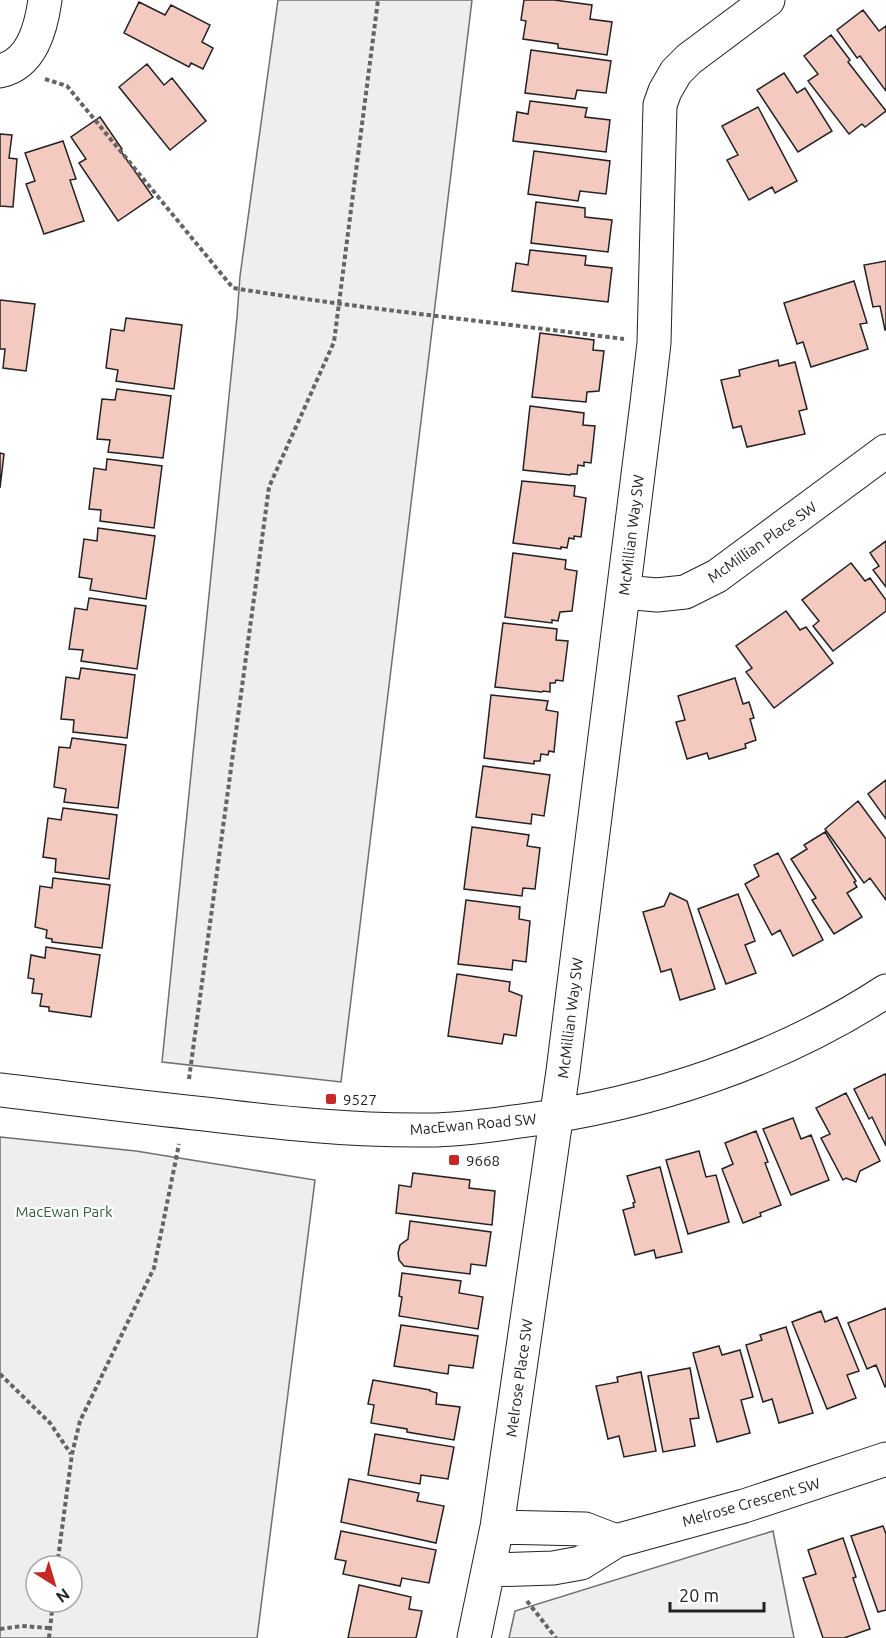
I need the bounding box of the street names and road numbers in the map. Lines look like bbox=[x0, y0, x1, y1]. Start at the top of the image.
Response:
street label: McMillian Way SW bbox=[615, 474, 647, 596]
street label: McMillian Place SW bbox=[704, 498, 820, 586]
street label: McMillian Way SW bbox=[554, 957, 586, 1079]
street label: MacEwan Road SW bbox=[409, 1110, 537, 1138]
street label: Melrose Place SW bbox=[502, 1318, 536, 1438]
street label: Melrose Crescent SW bbox=[680, 1474, 822, 1530]

